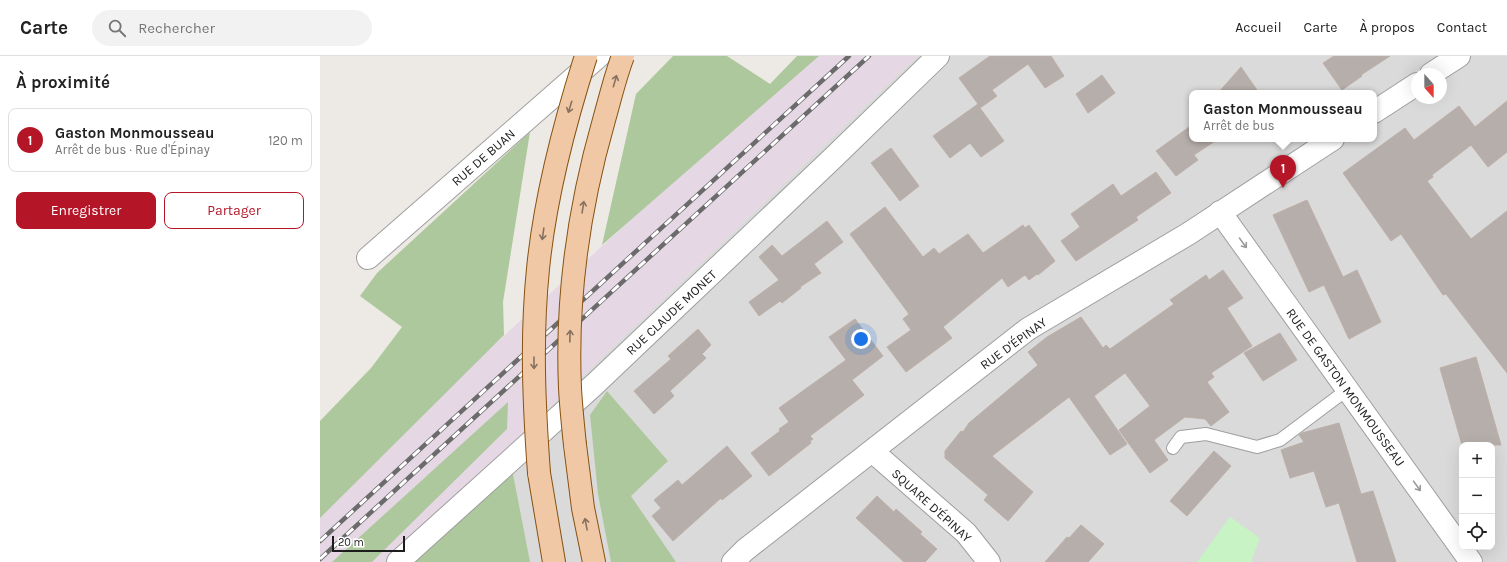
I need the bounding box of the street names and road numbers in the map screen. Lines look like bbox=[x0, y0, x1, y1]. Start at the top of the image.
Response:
street label: RUE DE BUAN bbox=[449, 126, 518, 189]
street label: RUE CLAUDE MONET bbox=[623, 266, 720, 358]
street label: RUE DE GASTON MONMOUSSEAU bbox=[1283, 305, 1408, 469]
street label: RUE D'ÉPINAY bbox=[976, 313, 1049, 373]
street label: SQUARE D'ÉPINAY bbox=[889, 464, 976, 545]

